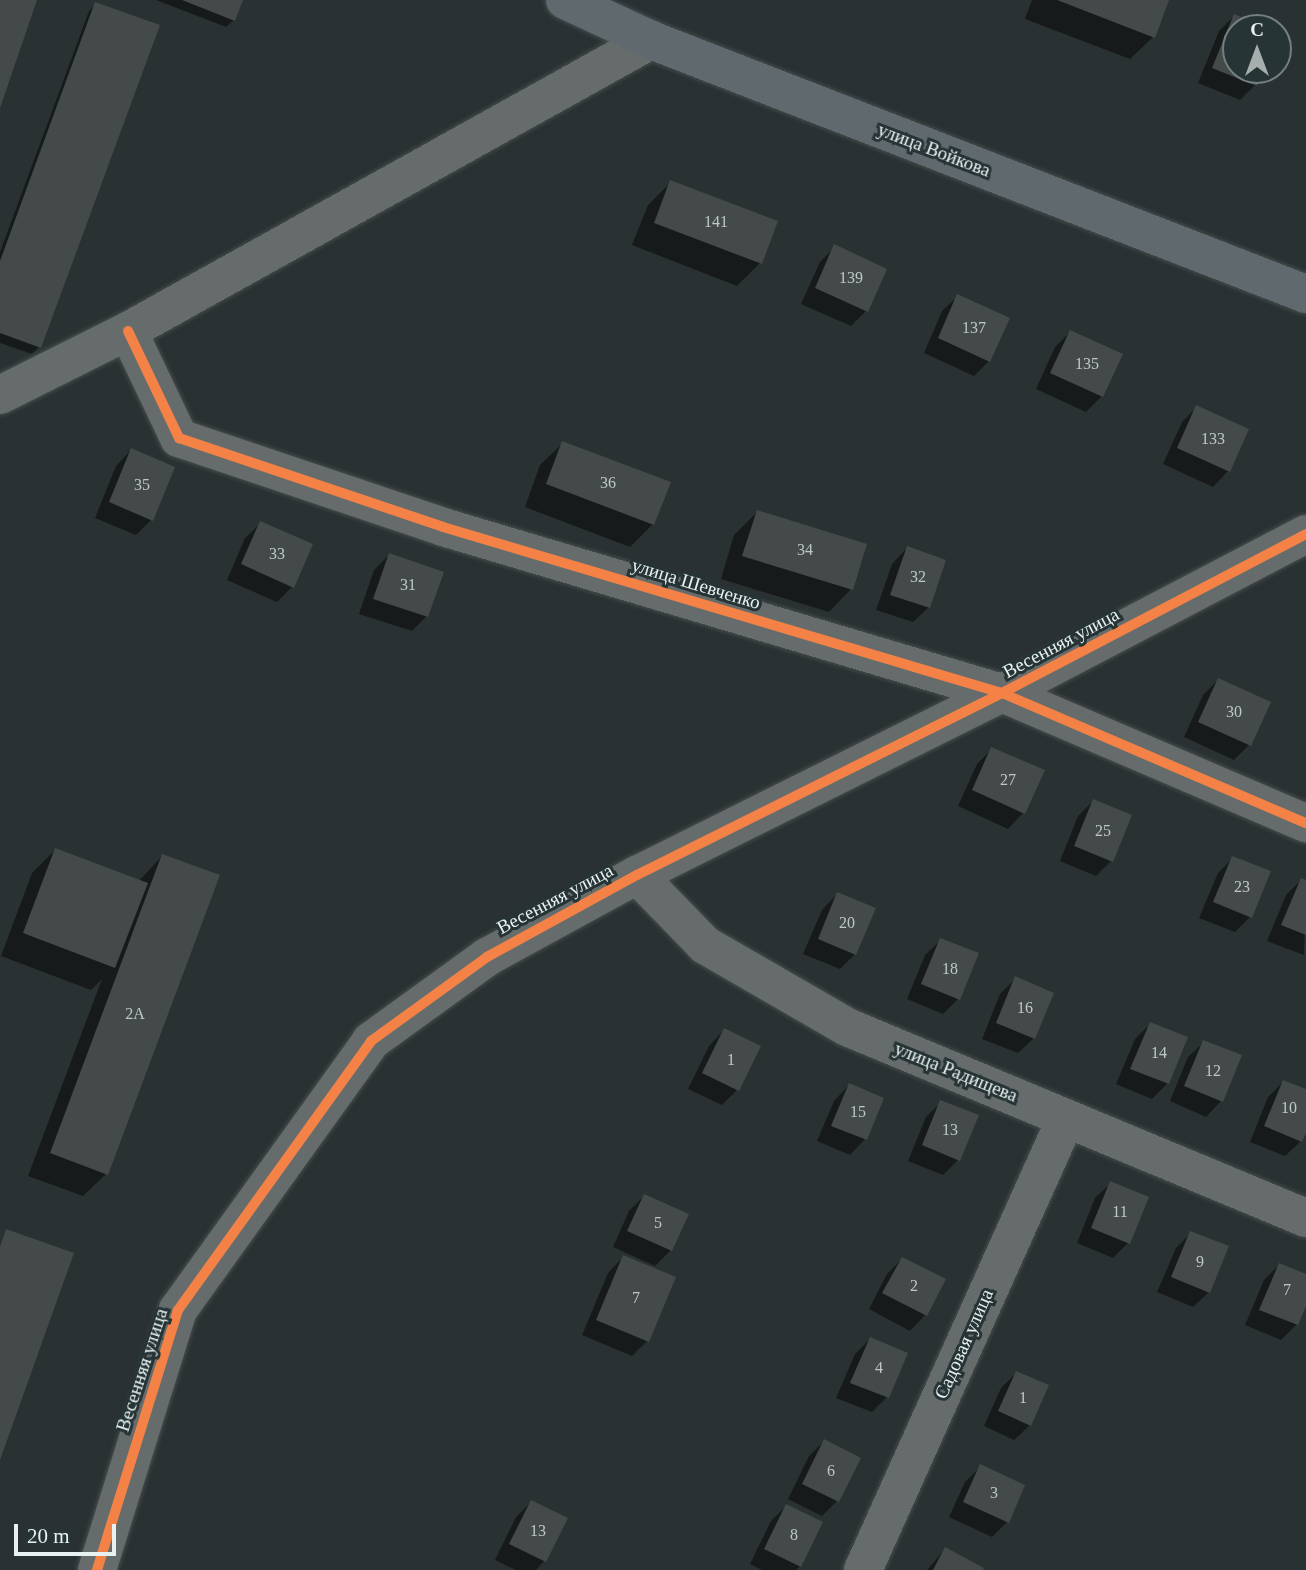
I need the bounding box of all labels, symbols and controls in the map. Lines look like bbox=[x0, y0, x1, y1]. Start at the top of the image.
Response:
north arrow bbox=[1222, 14, 1292, 84]
text: С bbox=[1250, 19, 1264, 40]
street label: улица Войкова bbox=[874, 118, 994, 182]
house number: 141 bbox=[704, 212, 728, 232]
house number: 139 bbox=[839, 268, 863, 288]
house number: 137 bbox=[962, 318, 986, 338]
house number: 135 bbox=[1075, 354, 1099, 374]
house number: 133 bbox=[1201, 429, 1225, 449]
house number: 36 bbox=[600, 473, 616, 493]
house number: 35 bbox=[134, 475, 150, 495]
house number: 34 bbox=[797, 540, 813, 560]
house number: 33 bbox=[269, 544, 285, 564]
street label: улица Шевченко bbox=[629, 554, 763, 614]
house number: 32 bbox=[910, 567, 926, 587]
house number: 31 bbox=[400, 575, 416, 595]
street label: Весенняя улица bbox=[999, 603, 1123, 683]
house number: 30 bbox=[1226, 702, 1242, 722]
house number: 27 bbox=[1000, 770, 1016, 790]
house number: 25 bbox=[1095, 821, 1111, 841]
street label: Весенняя улица bbox=[493, 859, 617, 939]
house number: 23 bbox=[1234, 877, 1250, 897]
house number: 20 bbox=[839, 913, 855, 933]
house number: 18 bbox=[942, 959, 958, 979]
house number: 16 bbox=[1017, 998, 1033, 1018]
house number: 2А bbox=[125, 1004, 145, 1024]
street label: улица Радищева bbox=[891, 1037, 1021, 1107]
house number: 14 bbox=[1151, 1043, 1167, 1063]
house number: 1 bbox=[727, 1050, 735, 1070]
house number: 12 bbox=[1205, 1061, 1221, 1081]
house number: 10 bbox=[1281, 1098, 1297, 1118]
house number: 15 bbox=[850, 1102, 866, 1122]
house number: 13 bbox=[942, 1120, 958, 1140]
house number: 11 bbox=[1112, 1202, 1128, 1222]
house number: 5 bbox=[654, 1213, 662, 1233]
house number: 9 bbox=[1196, 1252, 1204, 1272]
house number: 2 bbox=[910, 1276, 918, 1296]
house number: 7 bbox=[1283, 1280, 1291, 1300]
street label: Садовая улица bbox=[930, 1286, 998, 1402]
house number: 7 bbox=[632, 1288, 640, 1308]
street label: Весенняя улица bbox=[111, 1306, 173, 1434]
house number: 4 bbox=[875, 1358, 883, 1378]
house number: 1 bbox=[1019, 1388, 1027, 1408]
house number: 6 bbox=[827, 1461, 835, 1481]
house number: 3 bbox=[990, 1483, 998, 1503]
scale bar bbox=[18, 1510, 119, 1554]
house number: 13 bbox=[530, 1521, 546, 1541]
text: 20 m bbox=[27, 1524, 70, 1548]
house number: 8 bbox=[790, 1525, 798, 1545]

